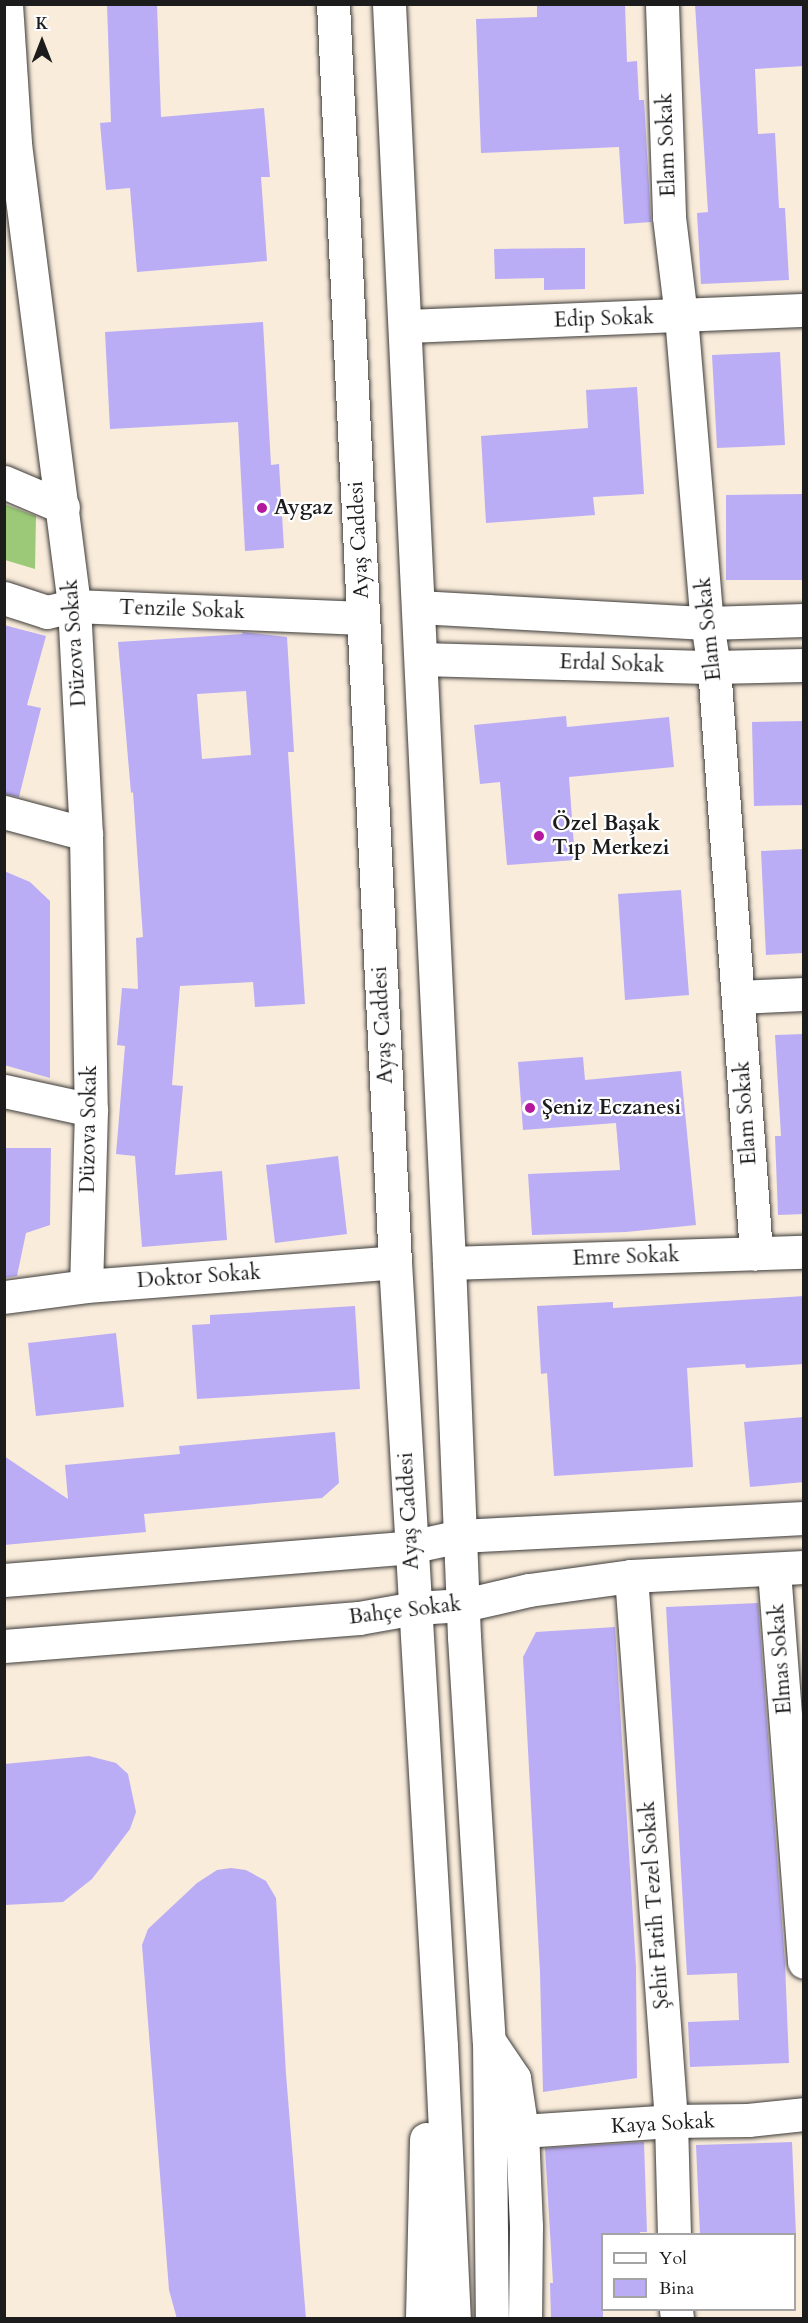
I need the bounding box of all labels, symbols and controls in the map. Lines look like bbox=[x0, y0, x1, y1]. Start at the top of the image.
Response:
north arrow bbox=[12, 12, 72, 72]
text: K bbox=[36, 13, 48, 35]
street label: Elam Sokak bbox=[653, 92, 681, 198]
street label: Edip Sokak bbox=[553, 305, 655, 333]
street label: Ayaş Caddesi bbox=[343, 481, 375, 599]
place label: Aygaz bbox=[274, 495, 333, 521]
marker: Aygaz bbox=[255, 501, 269, 515]
street label: Elam Sokak bbox=[691, 576, 727, 682]
street label: Düzova Sokak bbox=[58, 578, 92, 708]
street label: Tenzile Sokak bbox=[119, 595, 245, 625]
street label: Erdal Sokak bbox=[559, 650, 665, 678]
place label: Özel Başak Tıp Merkezi bbox=[552, 811, 669, 861]
marker: Özel Başak Tıp Merkezi bbox=[530, 827, 548, 845]
street label: Ayaş Caddesi bbox=[367, 966, 399, 1084]
street label: Elam Sokak bbox=[730, 1060, 762, 1166]
street label: Düzova Sokak bbox=[75, 1065, 103, 1193]
place label: Şeniz Eczanesi bbox=[542, 1095, 681, 1121]
marker: Şeniz Eczanesi bbox=[523, 1101, 537, 1115]
street label: Emre Sokak bbox=[572, 1243, 680, 1271]
street label: Doktor Sokak bbox=[136, 1260, 262, 1294]
street label: Ayaş Caddesi bbox=[393, 1452, 425, 1570]
street label: Bahçe Sokak bbox=[347, 1592, 463, 1630]
street label: Elmas Sokak bbox=[765, 1603, 797, 1715]
street label: Şehit Fatih Tezel Sokak bbox=[635, 1800, 675, 2010]
street label: Kaya Sokak bbox=[610, 2109, 716, 2139]
legend bbox=[601, 2233, 796, 2311]
text: Yol bbox=[659, 2246, 687, 2271]
text: Bina bbox=[659, 2276, 694, 2301]

